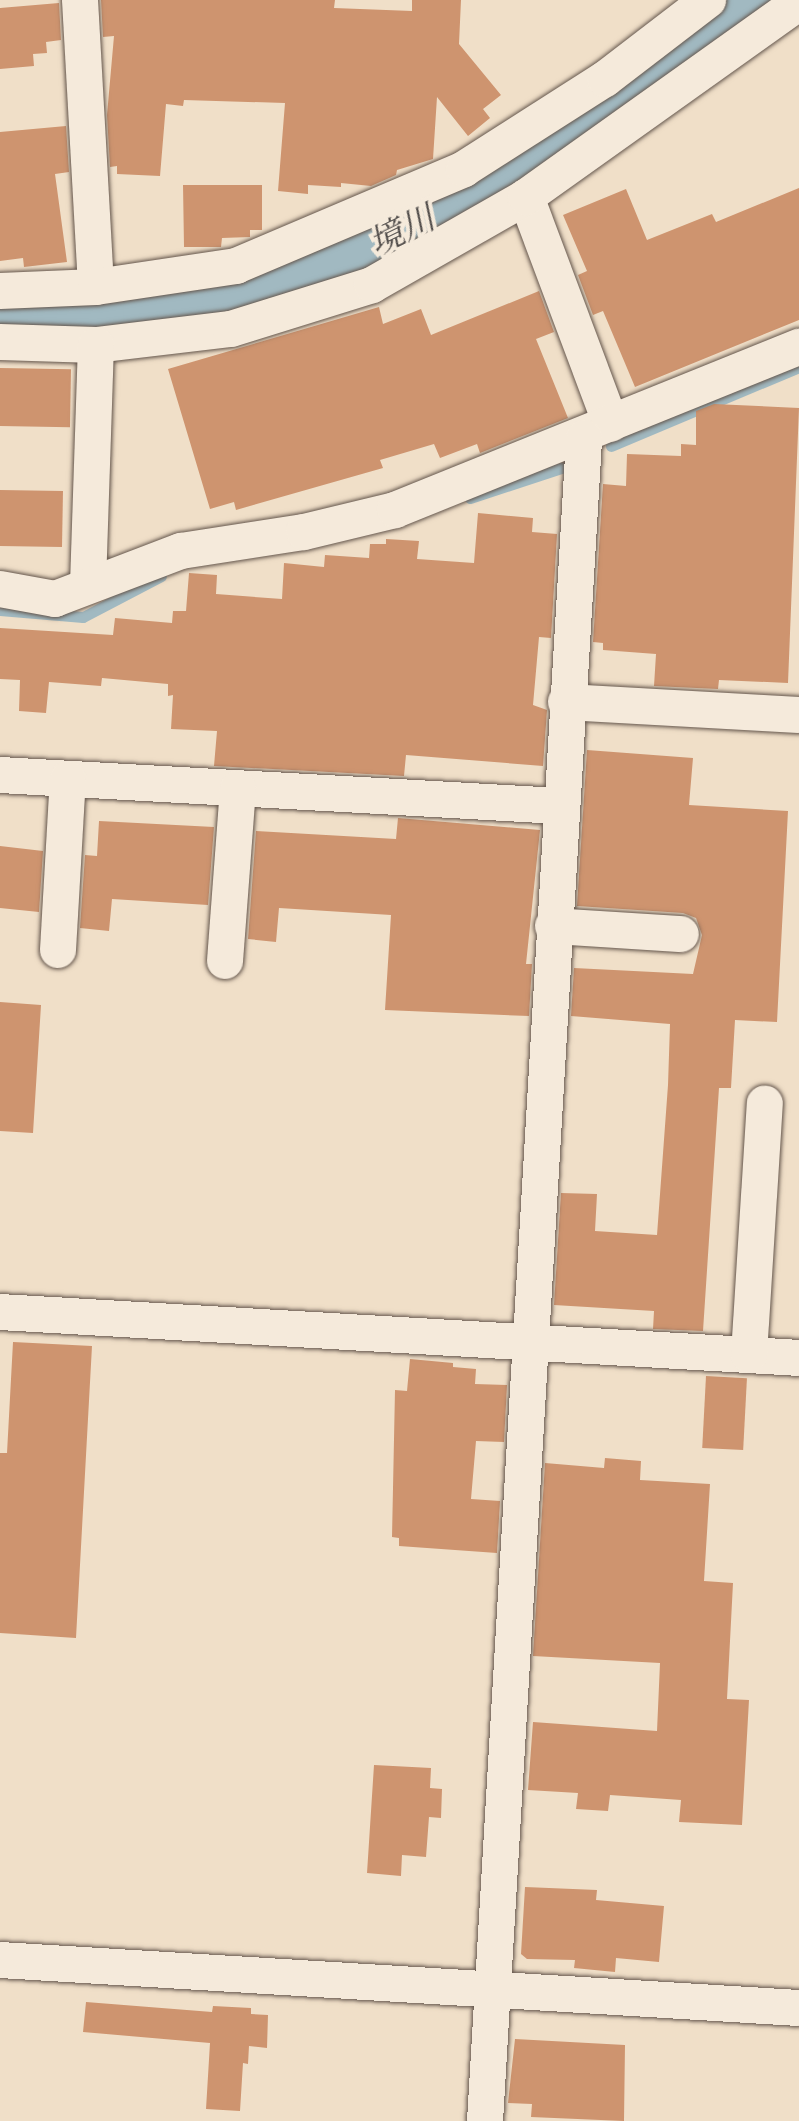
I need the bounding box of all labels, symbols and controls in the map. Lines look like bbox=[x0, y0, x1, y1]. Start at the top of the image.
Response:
water label: 境川 bbox=[363, 200, 443, 266]

